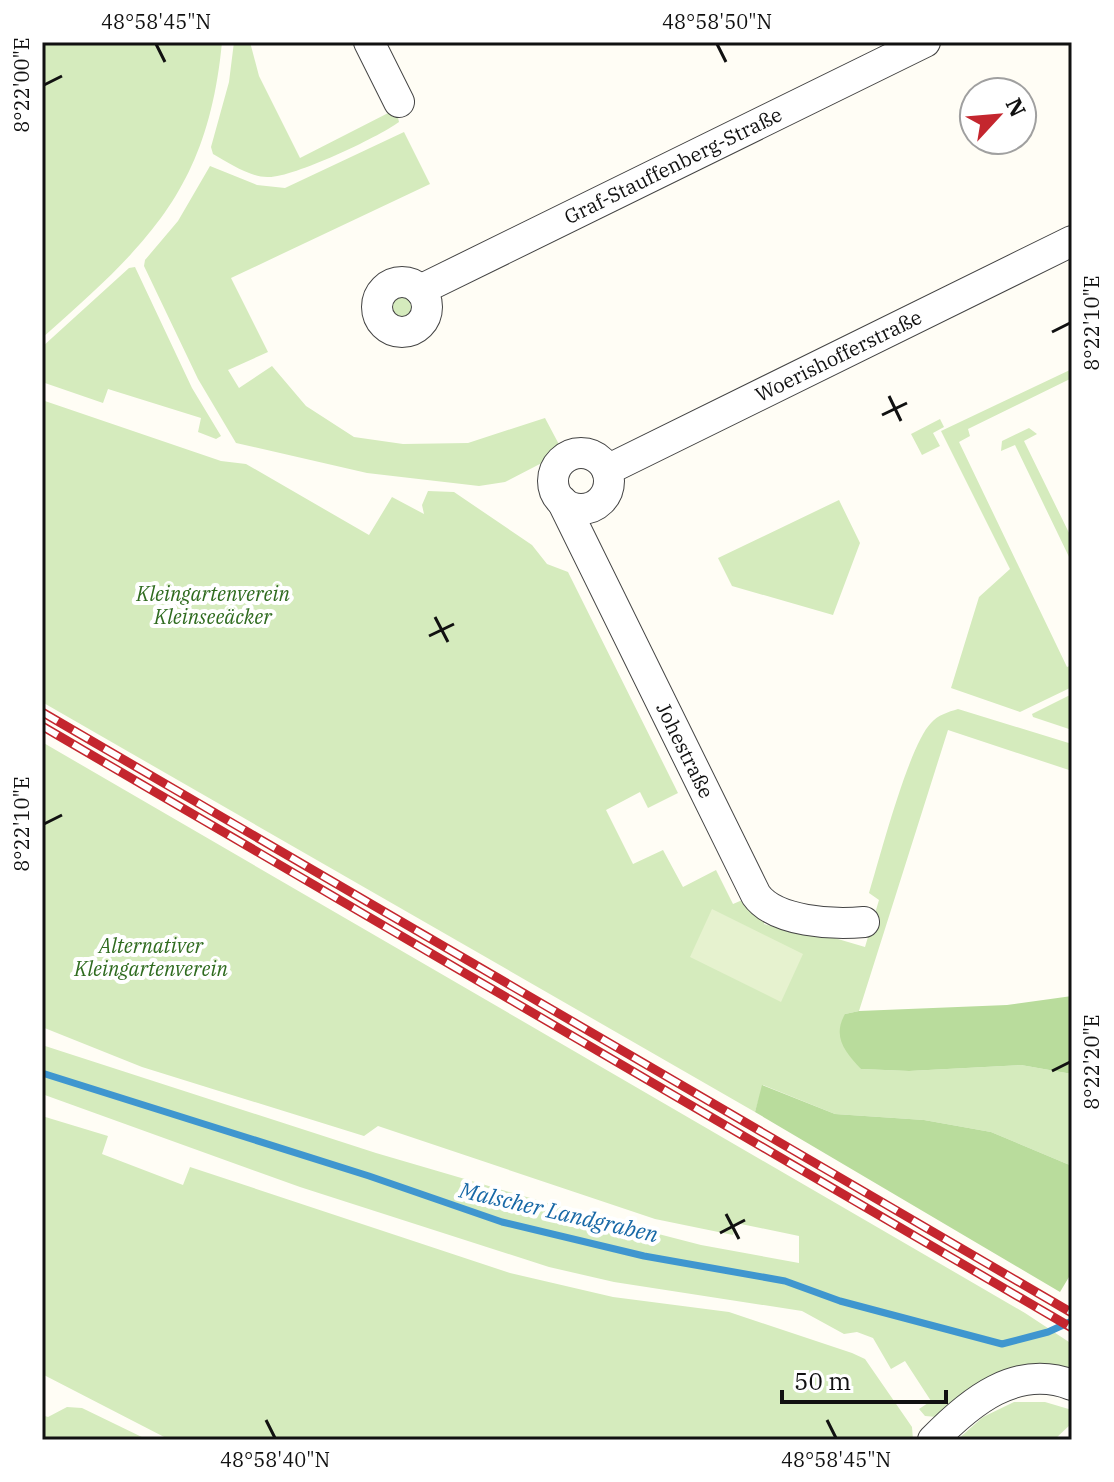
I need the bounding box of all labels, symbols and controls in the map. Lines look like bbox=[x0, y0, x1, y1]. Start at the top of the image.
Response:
text: 48°58'45"N bbox=[101, 8, 211, 35]
text: 48°58'50"N bbox=[662, 8, 772, 35]
text: 8°22'00"E bbox=[8, 37, 35, 133]
north arrow bbox=[958, 76, 1038, 156]
text: N bbox=[1000, 93, 1033, 121]
street label: Graf-Stauffenberg-Straße bbox=[560, 100, 786, 230]
text: 8°22'10"E bbox=[1078, 275, 1105, 371]
street label: Woerishofferstraße bbox=[750, 303, 926, 408]
park label: Kleingartenverein Kleinseeäcker bbox=[135, 580, 290, 630]
street label: Johestraße bbox=[650, 698, 720, 803]
text: 8°22'10"E bbox=[8, 776, 35, 872]
park label: Alternativer Kleingartenverein bbox=[73, 932, 228, 982]
text: 8°22'20"E bbox=[1078, 1014, 1105, 1110]
water label: Malscher Landgraben bbox=[456, 1174, 662, 1249]
scale bar bbox=[782, 1354, 946, 1404]
text: 50 m bbox=[794, 1365, 851, 1397]
text: 48°58'40"N bbox=[220, 1446, 330, 1473]
text: 48°58'45"N bbox=[781, 1446, 891, 1473]

